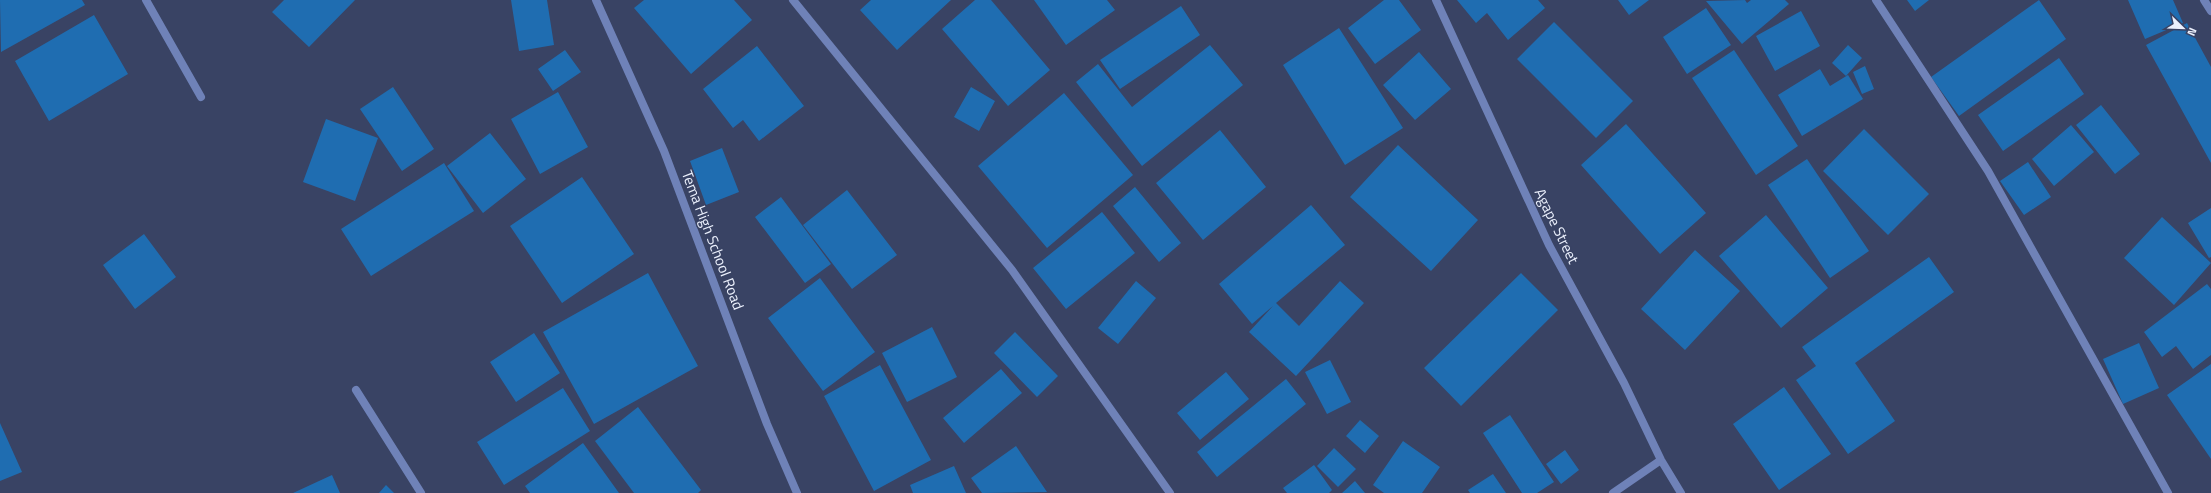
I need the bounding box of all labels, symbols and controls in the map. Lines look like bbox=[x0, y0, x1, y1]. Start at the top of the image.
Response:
north arrow bbox=[2163, 8, 2203, 48]
text: N bbox=[2183, 25, 2201, 39]
street label: Tema High School Road bbox=[676, 167, 750, 313]
street label: Agape Street bbox=[1529, 184, 1586, 268]

